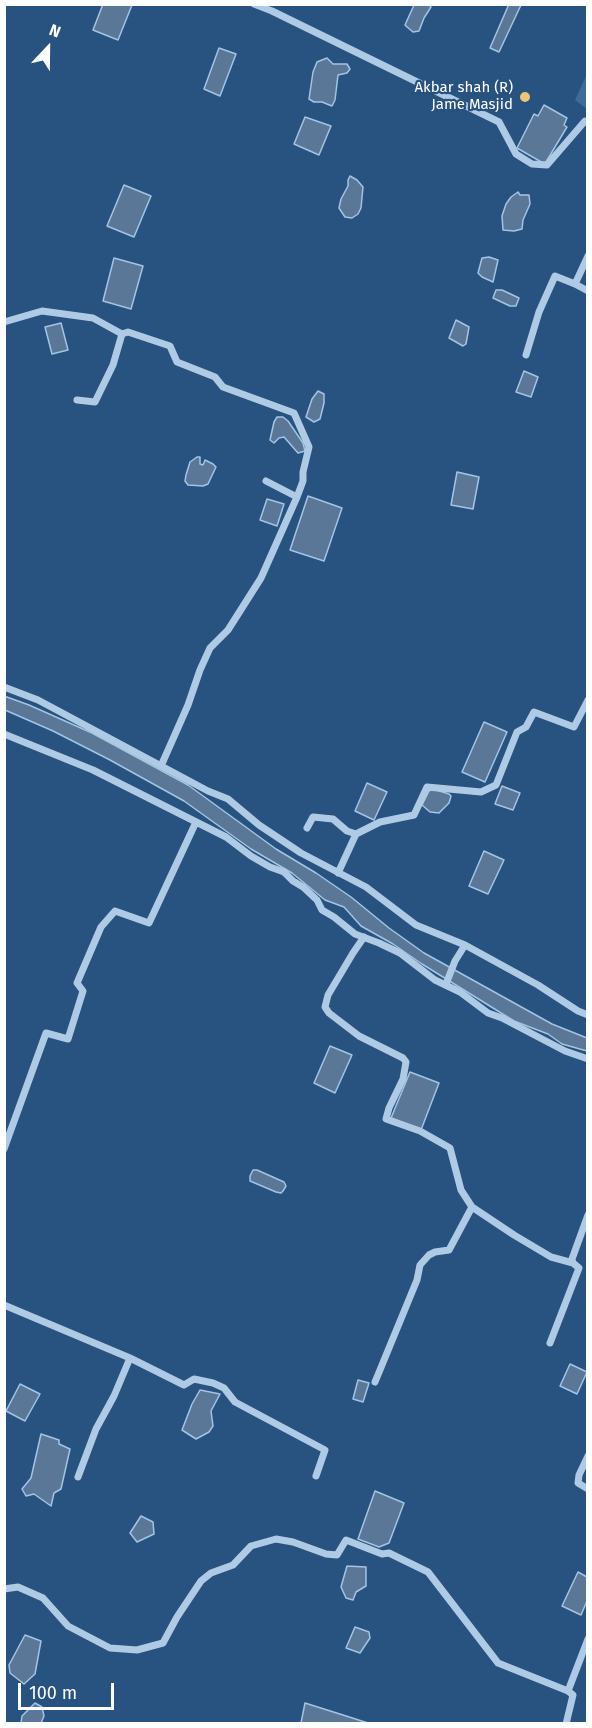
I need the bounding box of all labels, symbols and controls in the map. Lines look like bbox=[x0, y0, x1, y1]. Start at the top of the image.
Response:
north arrow bbox=[18, 18, 78, 78]
text: N bbox=[46, 20, 63, 42]
place label: Akbar shah (R) Jame Masjid bbox=[415, 79, 513, 114]
marker: Akbar shah (R) Jame Masjid bbox=[518, 90, 532, 104]
scale bar bbox=[21, 1671, 117, 1709]
text: 100 m bbox=[29, 1682, 77, 1704]

